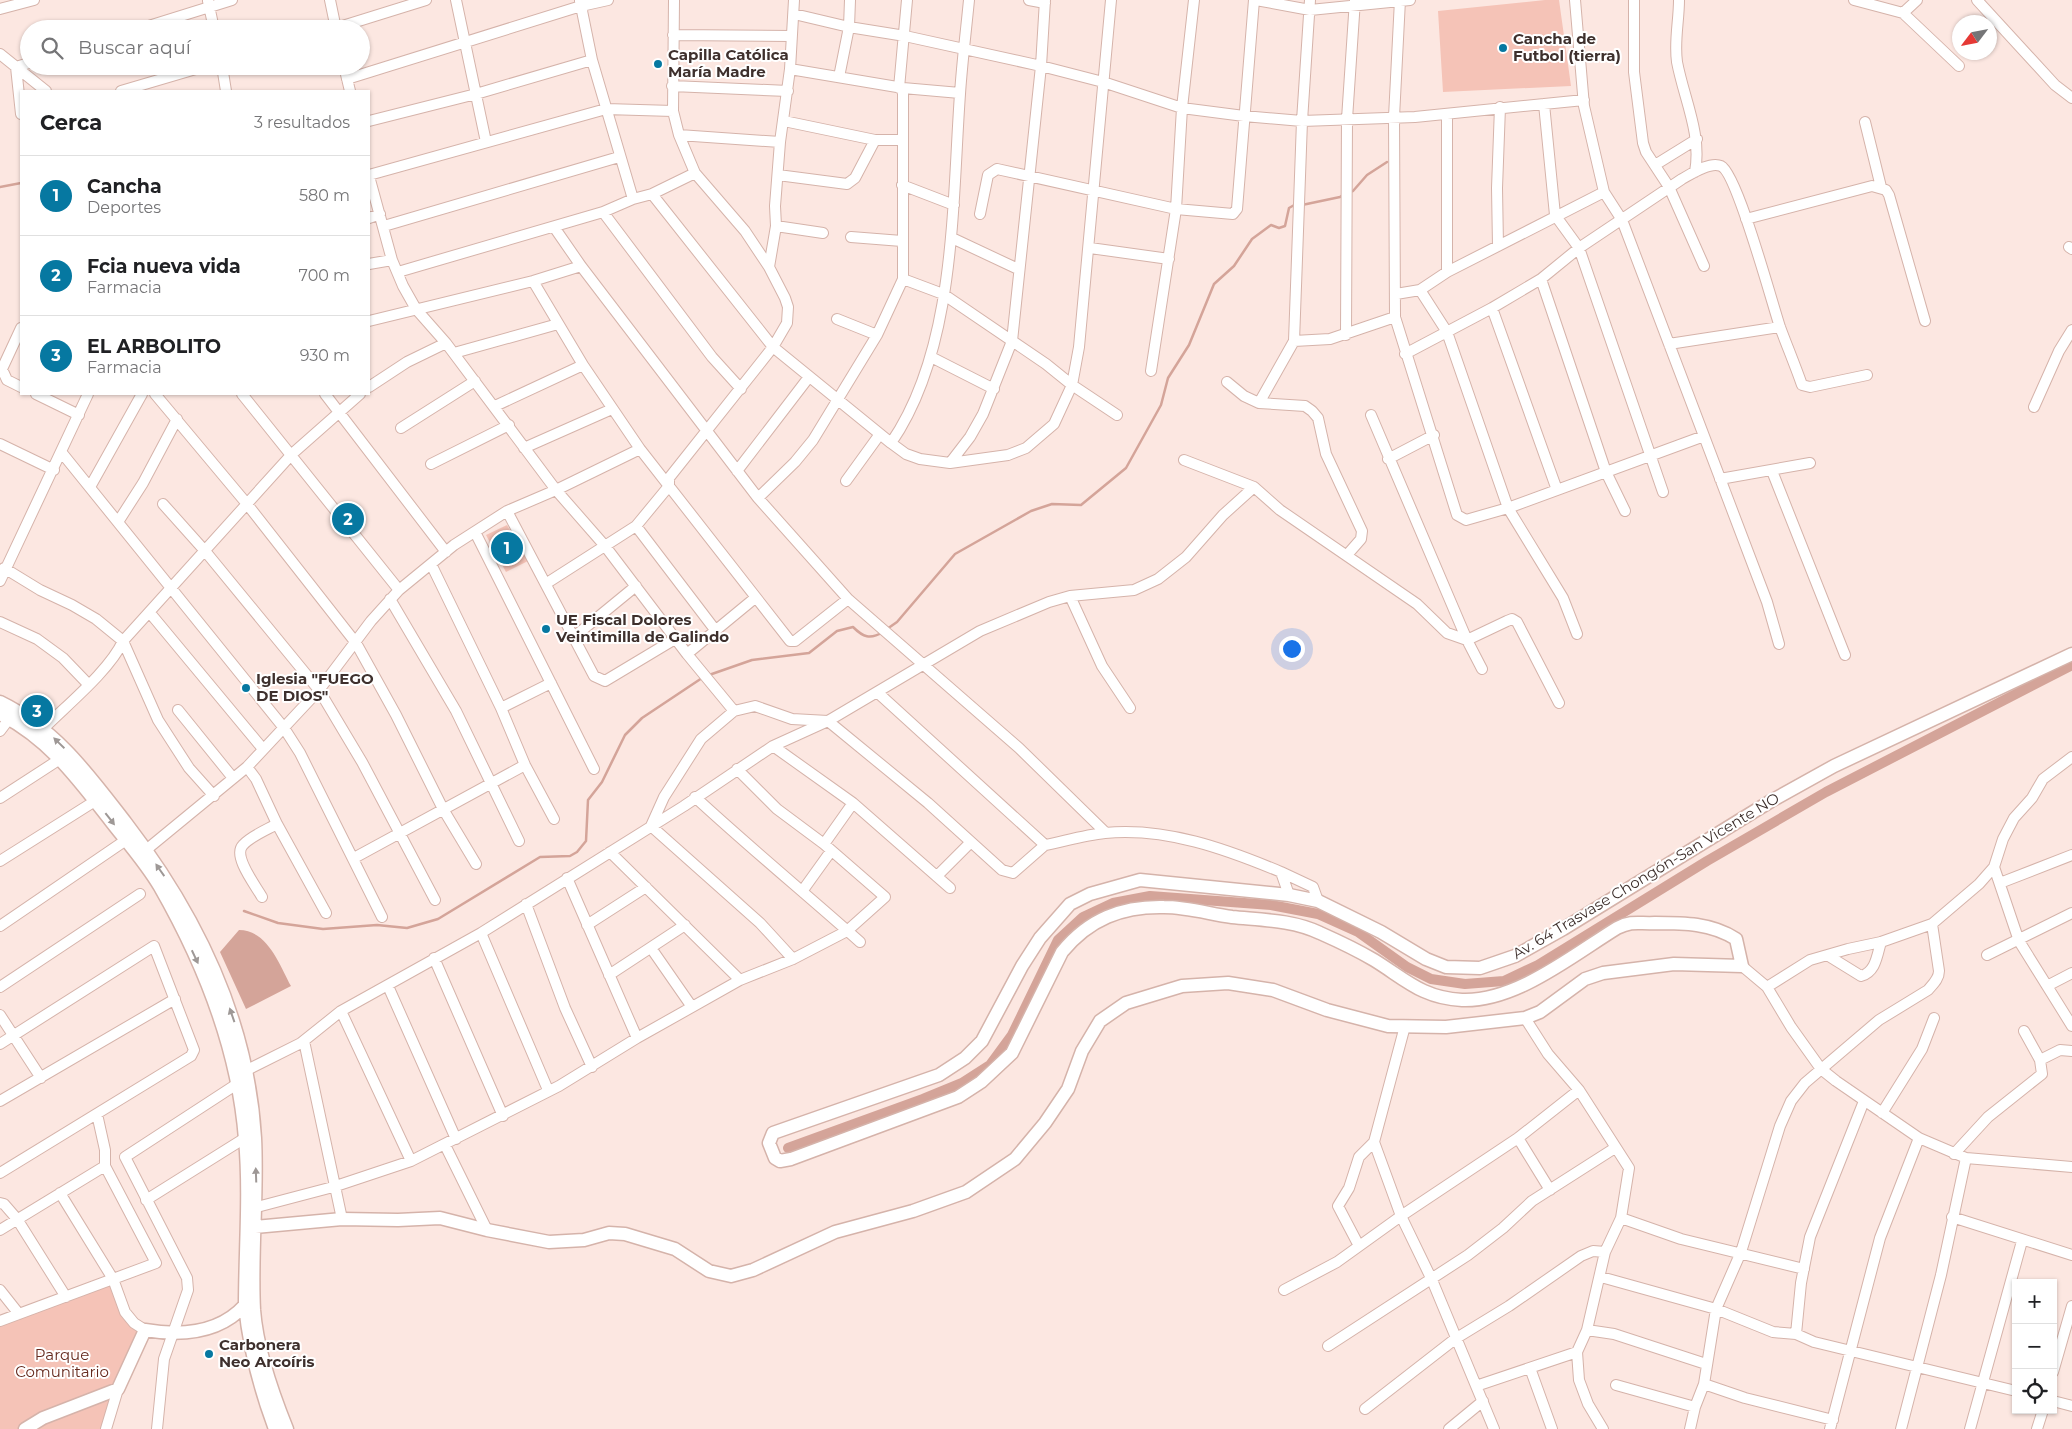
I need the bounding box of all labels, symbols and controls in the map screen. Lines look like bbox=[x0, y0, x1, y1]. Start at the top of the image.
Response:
north arrow bbox=[1952, 15, 1997, 60]
search box bbox=[20, 20, 370, 75]
place label: Cancha de Futbol (tierra) bbox=[1513, 29, 1621, 65]
icon: search bbox=[38, 34, 66, 62]
text: Buscar aquí bbox=[78, 36, 191, 59]
marker: Cancha de Futbol (tierra) bbox=[1497, 42, 1509, 54]
place label: Capilla Católica María Madre bbox=[668, 45, 789, 81]
marker: Capilla Católica María Madre bbox=[652, 58, 664, 70]
text: Cerca bbox=[40, 110, 102, 135]
text: 3 resultados bbox=[254, 113, 350, 132]
text: Cancha bbox=[87, 175, 162, 198]
text: 1 bbox=[53, 186, 59, 205]
text: 580 m bbox=[299, 186, 350, 205]
text: Deportes bbox=[87, 198, 161, 217]
text: Fcia nueva vida bbox=[87, 255, 241, 278]
text: 2 bbox=[51, 266, 61, 285]
text: 700 m bbox=[299, 266, 350, 285]
text: Farmacia bbox=[87, 278, 162, 297]
text: EL ARBOLITO bbox=[87, 335, 221, 358]
text: 3 bbox=[51, 346, 61, 365]
text: 930 m bbox=[300, 346, 350, 365]
text: Farmacia bbox=[87, 358, 162, 377]
pin: 2 bbox=[332, 500, 364, 538]
pin: 1 bbox=[491, 529, 523, 567]
place label: UE Fiscal Dolores Veintimilla de Galindo bbox=[555, 610, 729, 646]
marker: UE Fiscal Dolores Veintimilla de Galindo bbox=[540, 623, 552, 635]
your location bbox=[1279, 636, 1305, 662]
place label: Iglesia "FUEGO DE DIOS" bbox=[256, 669, 374, 705]
marker: Iglesia "FUEGO DE DIOS" bbox=[240, 682, 252, 694]
pin: 3 bbox=[21, 692, 53, 730]
one-way arrow bbox=[53, 737, 65, 749]
street label: Av. 64 Trasvase Chongón-San Vicente NO bbox=[1509, 788, 1783, 963]
one-way arrow bbox=[104, 813, 115, 826]
one-way arrow bbox=[155, 863, 165, 876]
one-way arrow bbox=[191, 950, 199, 964]
one-way arrow bbox=[228, 1007, 236, 1022]
one-way arrow bbox=[252, 1167, 260, 1183]
map controls bbox=[2012, 1279, 2057, 1414]
button: + bbox=[2012, 1279, 2057, 1324]
button: − bbox=[2012, 1324, 2057, 1369]
place label: Carbonera Neo Arcoíris bbox=[219, 1335, 315, 1371]
park label: Parque Comunitario bbox=[15, 1345, 109, 1381]
marker: Carbonera Neo Arcoíris bbox=[203, 1348, 215, 1360]
button: locate bbox=[2012, 1369, 2057, 1414]

